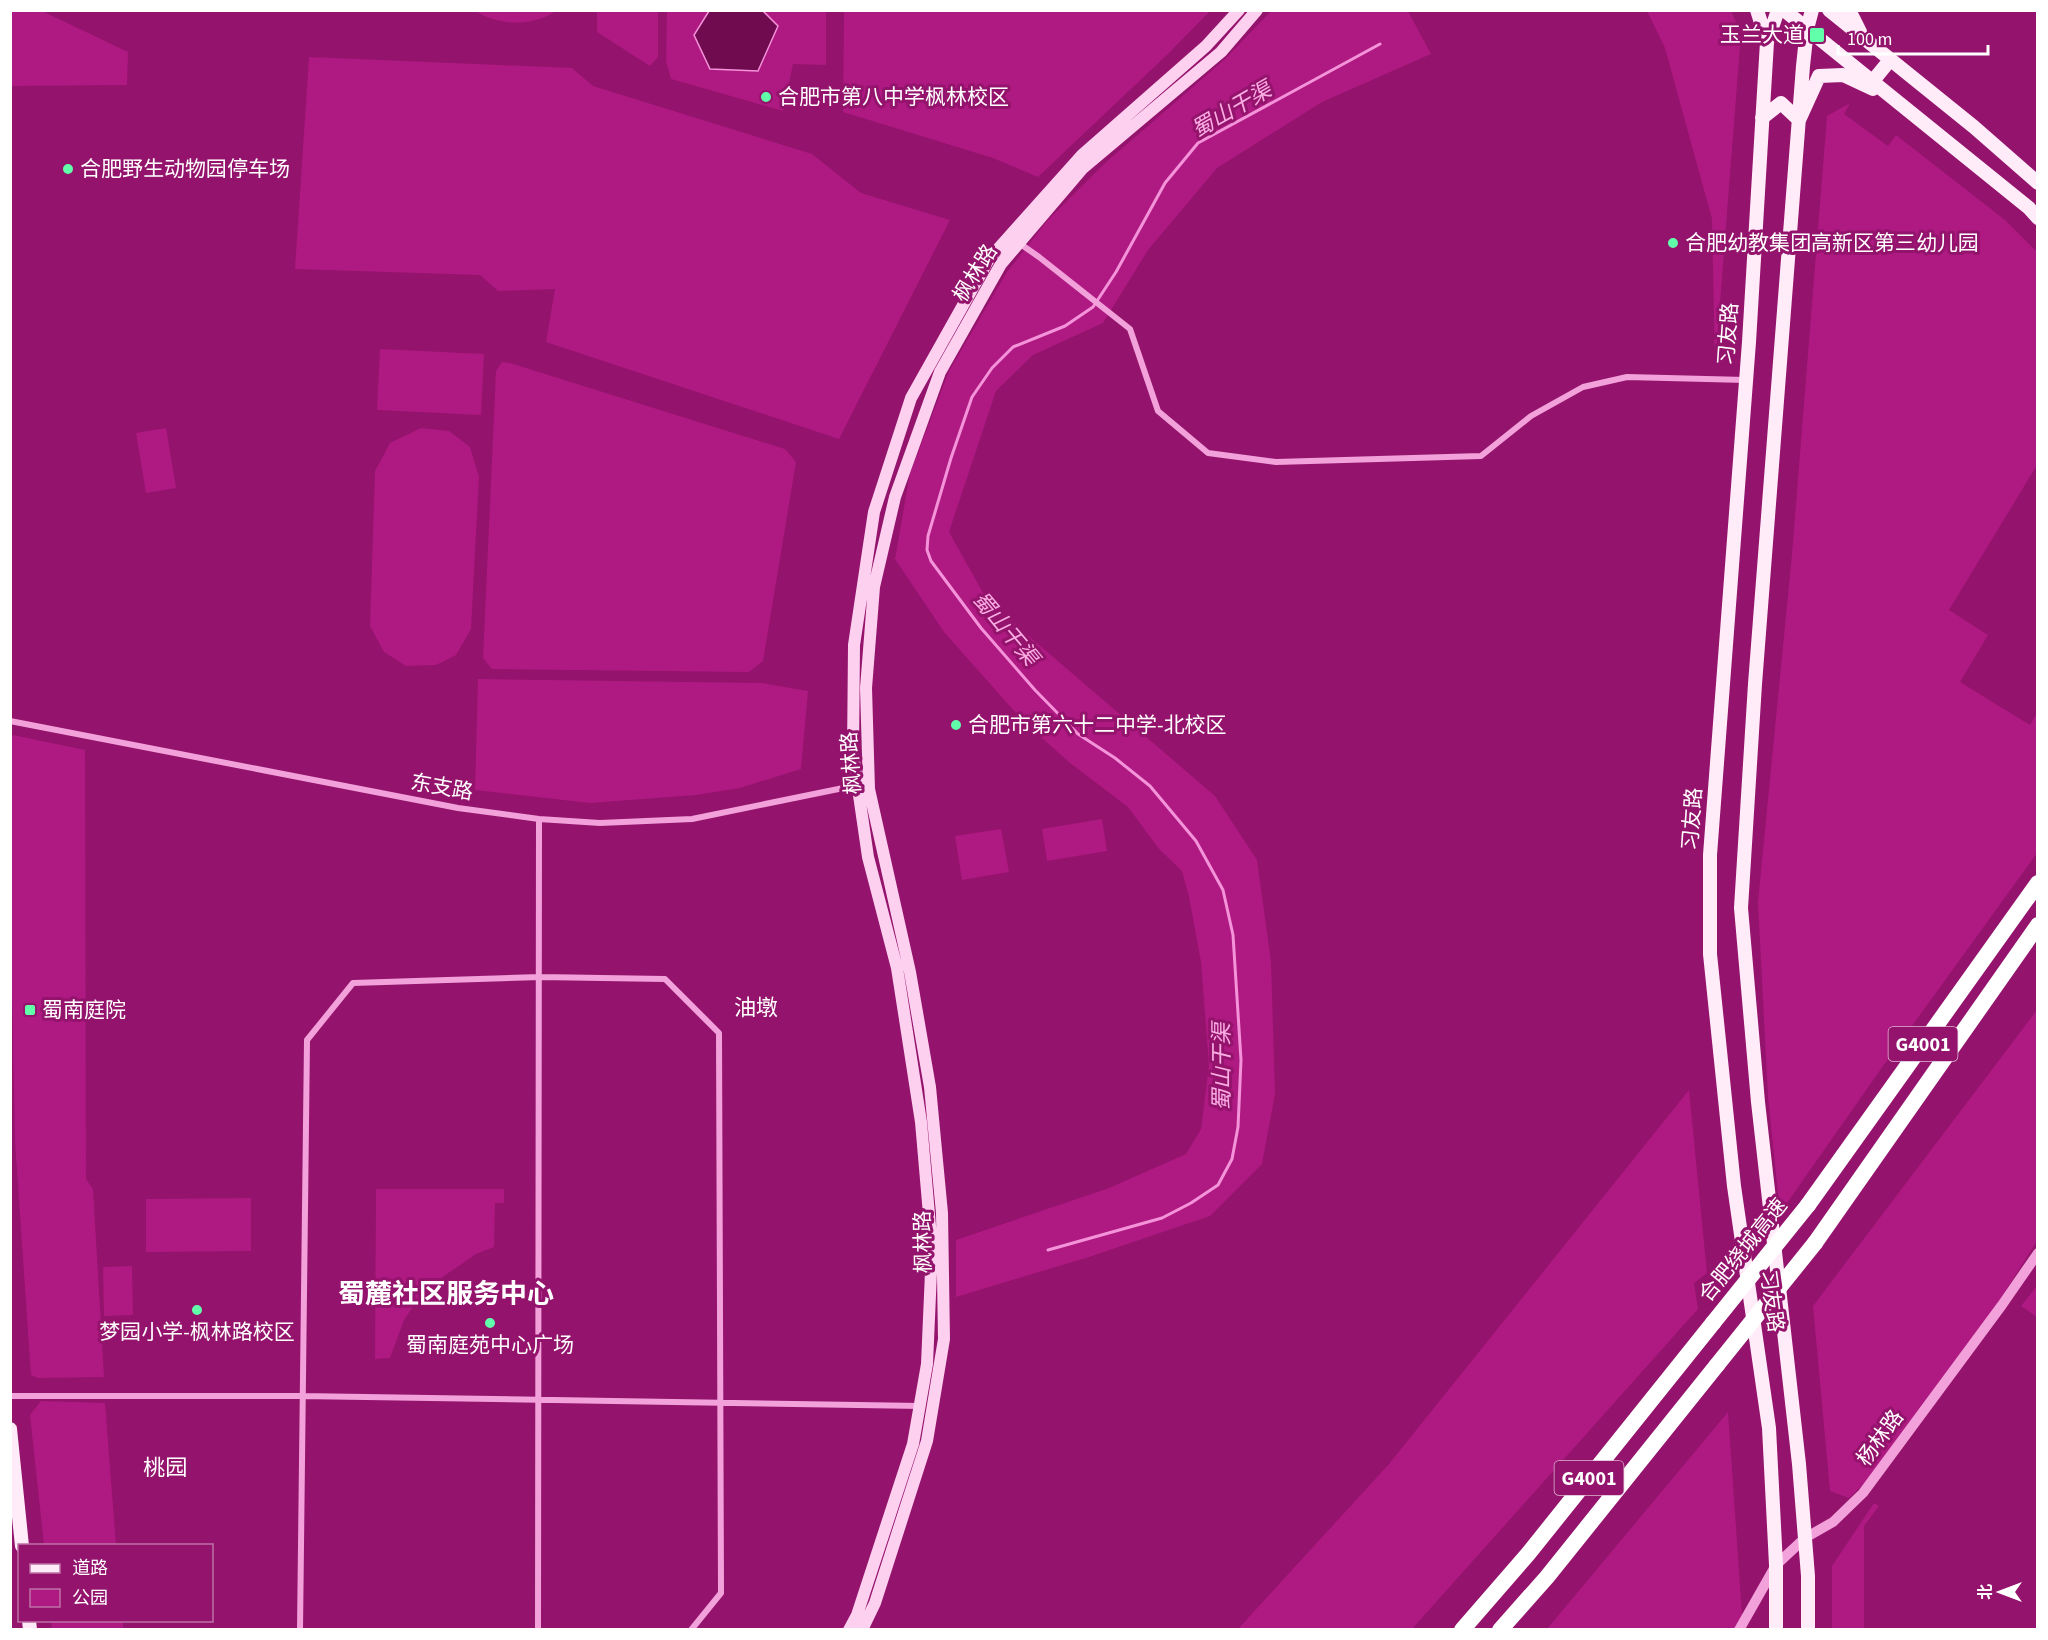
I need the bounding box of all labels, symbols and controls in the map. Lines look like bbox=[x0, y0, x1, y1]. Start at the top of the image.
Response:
scale bar bbox=[1838, 18, 1988, 56]
place label: 玉兰大道 bbox=[1720, 20, 1804, 50]
marker: 玉兰大道 bbox=[1808, 26, 1826, 44]
text: 100 m bbox=[1847, 27, 1892, 52]
water label: 蜀山干渠 bbox=[1185, 73, 1280, 146]
place label: 合肥市第八中学枫林校区 bbox=[778, 82, 1009, 112]
marker: 合肥市第八中学枫林校区 bbox=[759, 90, 773, 104]
place label: 合肥野生动物园停车场 bbox=[80, 154, 290, 184]
marker: 合肥野生动物园停车场 bbox=[61, 162, 75, 176]
place label: 合肥幼教集团高新区第三幼儿园 bbox=[1685, 228, 1979, 258]
marker: 合肥幼教集团高新区第三幼儿园 bbox=[1666, 236, 1680, 250]
street label: 枫林路 bbox=[946, 238, 1004, 308]
street label: 习友路 bbox=[1711, 302, 1745, 366]
water label: 蜀山干渠 bbox=[965, 585, 1048, 675]
place label: 合肥市第六十二中学-北校区 bbox=[968, 710, 1227, 740]
marker: 合肥市第六十二中学-北校区 bbox=[949, 718, 963, 732]
street label: 枫林路 bbox=[834, 731, 868, 795]
street label: 东支路 bbox=[408, 767, 476, 807]
street label: 习友路 bbox=[1675, 787, 1709, 851]
district label: 油墩 bbox=[734, 992, 778, 1024]
place label: 蜀南庭院 bbox=[42, 995, 126, 1025]
marker: 蜀南庭院 bbox=[23, 1003, 37, 1017]
water label: 蜀山干渠 bbox=[1206, 1020, 1238, 1111]
road number: G4001 bbox=[1888, 1027, 1958, 1061]
street label: 合肥绕城高速 bbox=[1692, 1192, 1794, 1308]
street label: 枫林路 bbox=[907, 1210, 939, 1274]
street label: 习友路 bbox=[1753, 1268, 1791, 1334]
district label: 蜀麓社区服务中心 bbox=[338, 1275, 554, 1314]
marker: 梦园小学-枫林路校区 bbox=[190, 1303, 204, 1317]
marker: 蜀南庭苑中心广场 bbox=[483, 1316, 497, 1330]
place label: 梦园小学-枫林路校区 bbox=[99, 1317, 295, 1347]
place label: 蜀南庭苑中心广场 bbox=[406, 1330, 574, 1360]
street label: 杨林路 bbox=[1849, 1404, 1911, 1472]
district label: 桃园 bbox=[143, 1452, 187, 1484]
road number: G4001 bbox=[1554, 1461, 1624, 1495]
legend bbox=[18, 1544, 213, 1622]
text: 道路 bbox=[72, 1556, 108, 1581]
north arrow bbox=[1970, 1562, 2030, 1622]
text: 北 bbox=[1975, 1584, 1997, 1600]
text: 公园 bbox=[72, 1586, 108, 1611]

